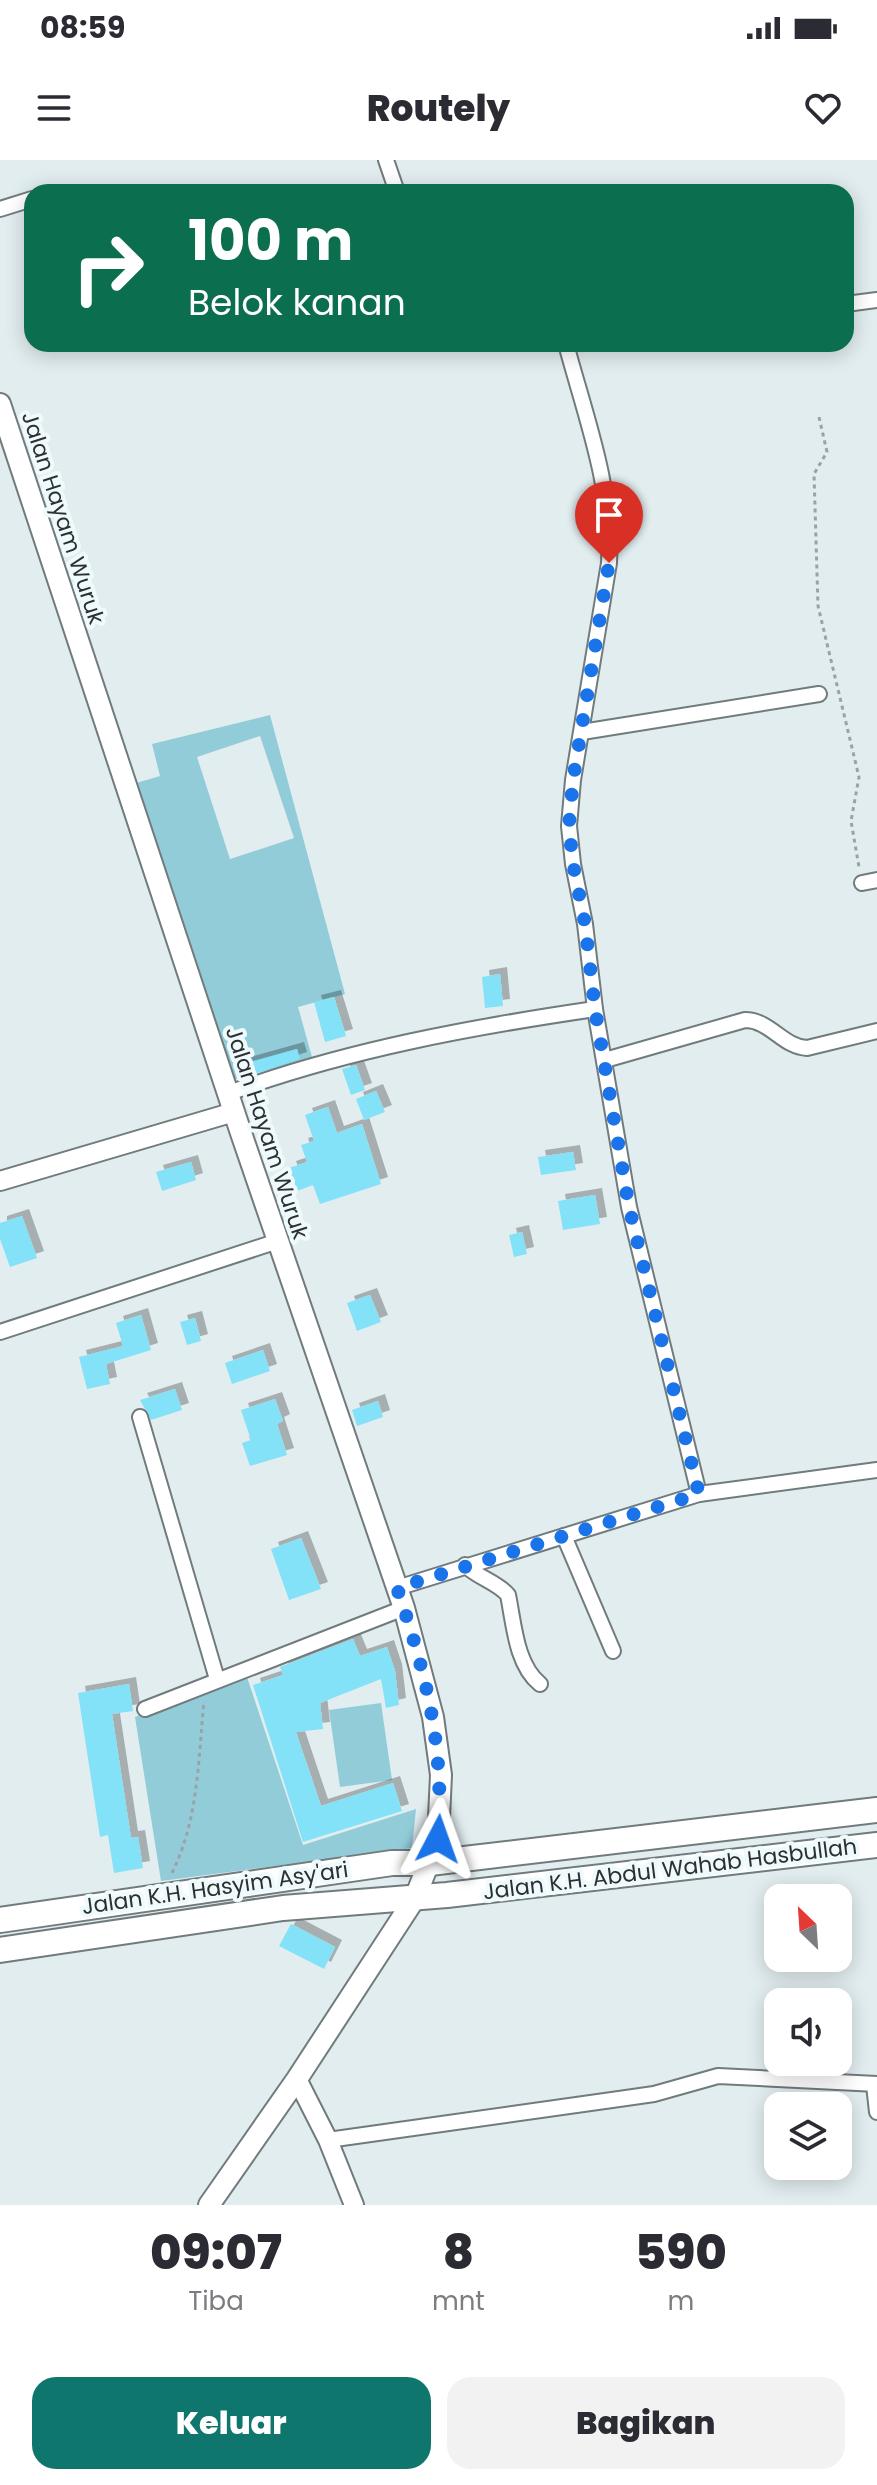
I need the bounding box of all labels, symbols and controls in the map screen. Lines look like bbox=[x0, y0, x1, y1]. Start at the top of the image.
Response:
text: 08:59 bbox=[40, 6, 125, 49]
text: Routely bbox=[367, 83, 510, 134]
icon: menu bbox=[32, 86, 76, 130]
icon: heart bbox=[801, 86, 845, 130]
text: 100 m bbox=[188, 201, 353, 280]
icon: right bbox=[56, 216, 160, 320]
text: Belok kanan bbox=[188, 277, 406, 328]
street label: Jalan Hayam Wuruk bbox=[14, 408, 112, 629]
pin bbox=[575, 481, 643, 563]
icon: arrive bbox=[587, 493, 631, 537]
street label: Jalan Hayam Wuruk bbox=[218, 1023, 316, 1244]
position arrow bbox=[396, 1797, 480, 1881]
street label: Jalan K.H. Abdul Wahab Hasbullah bbox=[481, 1831, 859, 1907]
street label: Jalan K.H. Hasyim Asy'ari bbox=[80, 1854, 350, 1922]
north arrow bbox=[764, 1884, 852, 1972]
map controls bbox=[764, 1884, 852, 2180]
button: sound bbox=[764, 1988, 852, 2076]
button: layers bbox=[764, 2092, 852, 2180]
text: 09:07 bbox=[150, 2219, 282, 2286]
text: 8 bbox=[443, 2219, 474, 2286]
text: 590 bbox=[635, 2219, 727, 2286]
text: Tiba bbox=[188, 2283, 244, 2319]
text: mnt bbox=[432, 2283, 485, 2319]
text: m bbox=[667, 2283, 694, 2319]
button: Keluar bbox=[32, 2377, 431, 2469]
button: Bagikan bbox=[447, 2377, 845, 2469]

